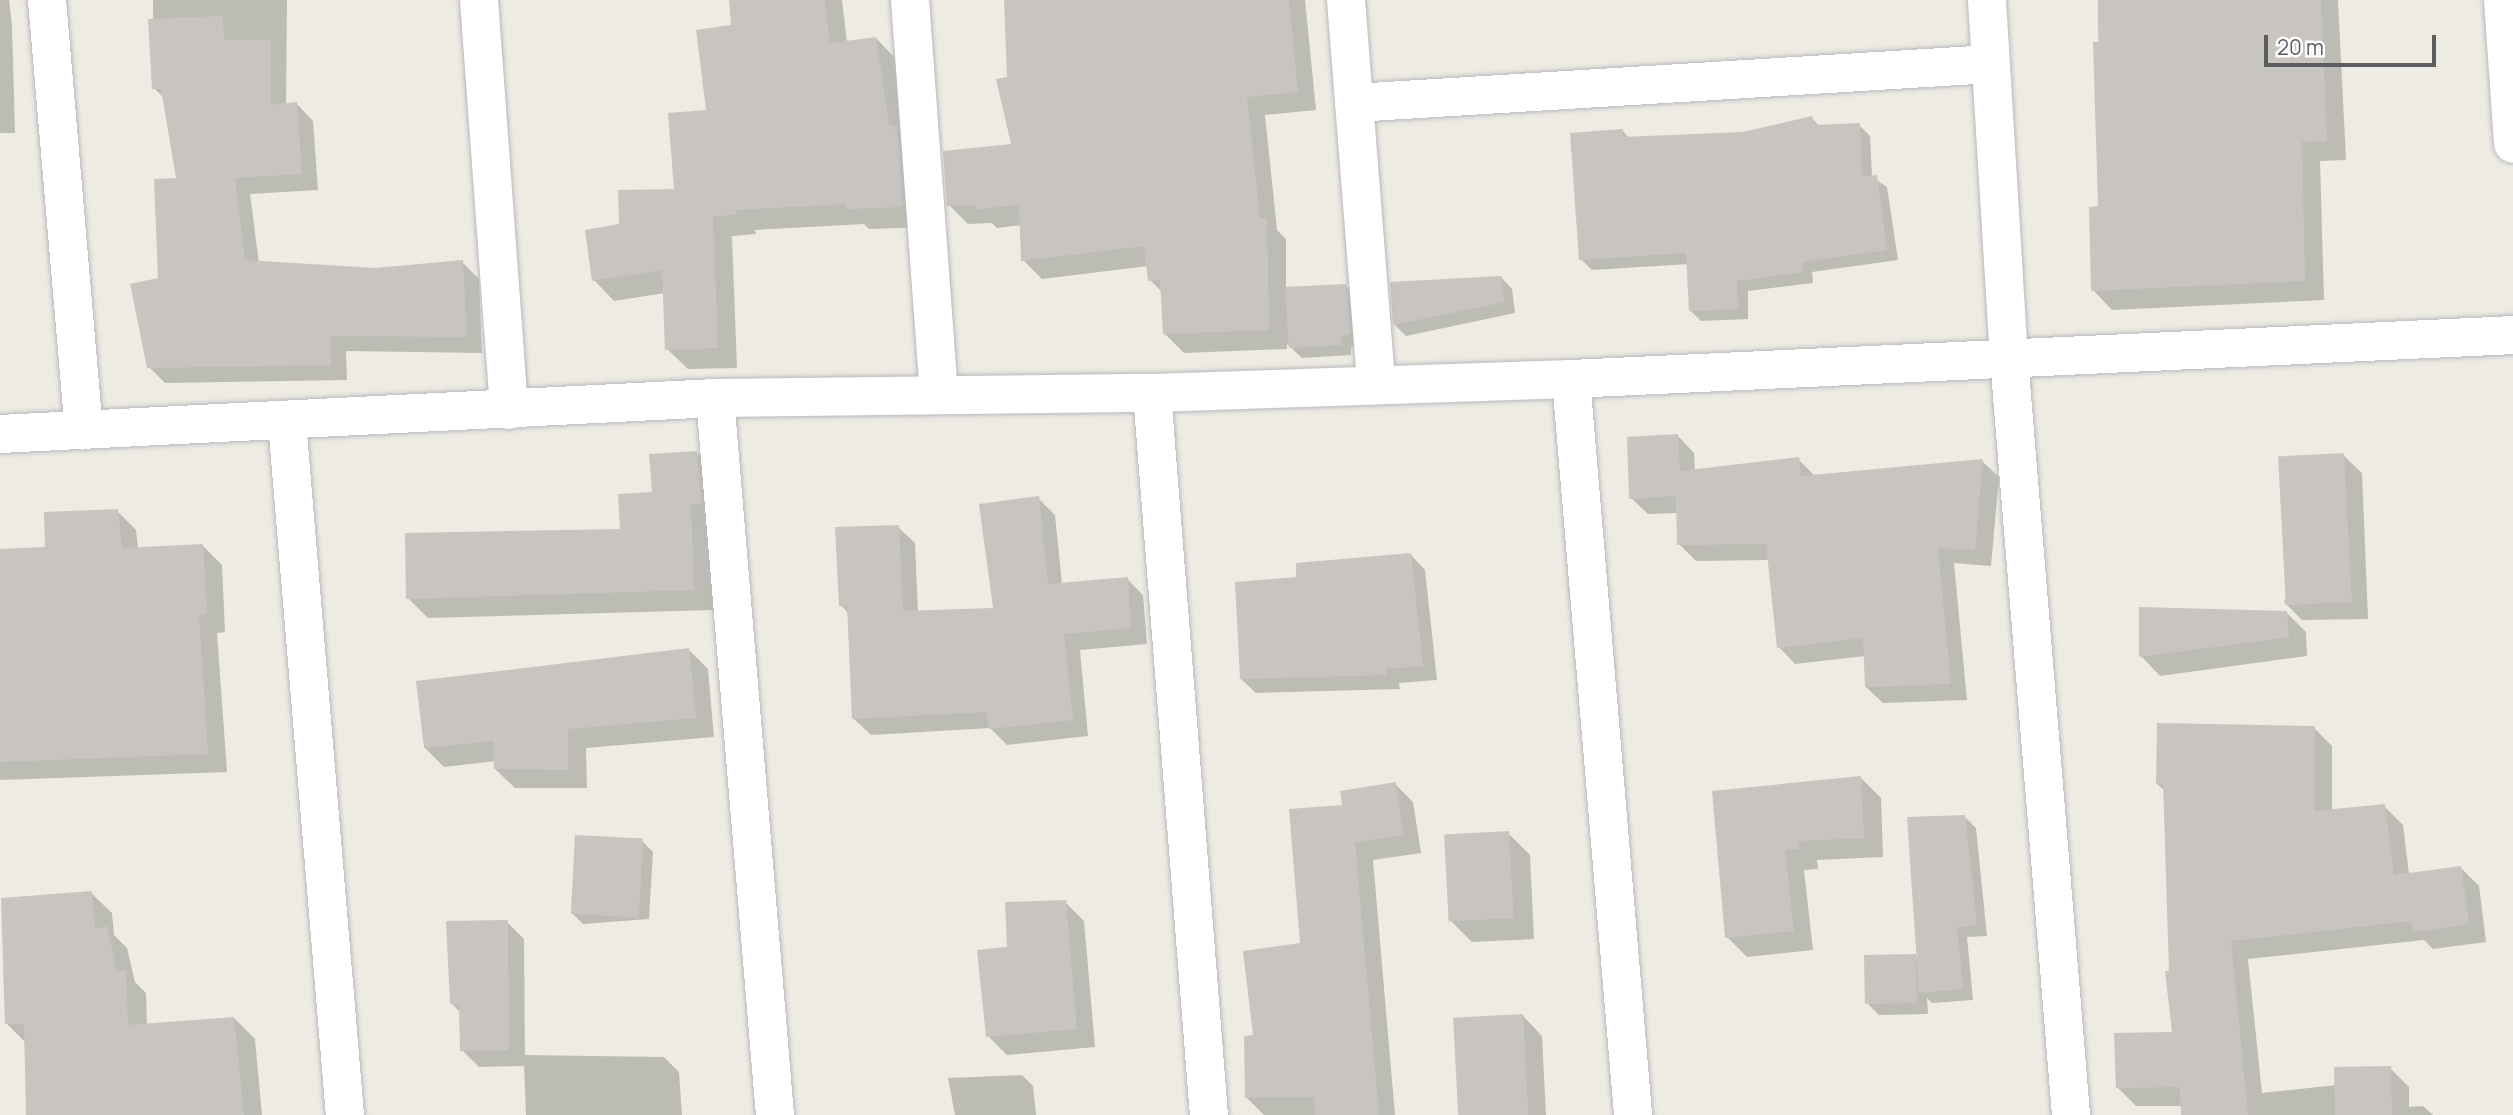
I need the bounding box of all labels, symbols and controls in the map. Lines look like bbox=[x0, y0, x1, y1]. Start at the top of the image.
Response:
scale bar bbox=[2268, 21, 2440, 65]
text: 20 m bbox=[2277, 33, 2324, 61]

